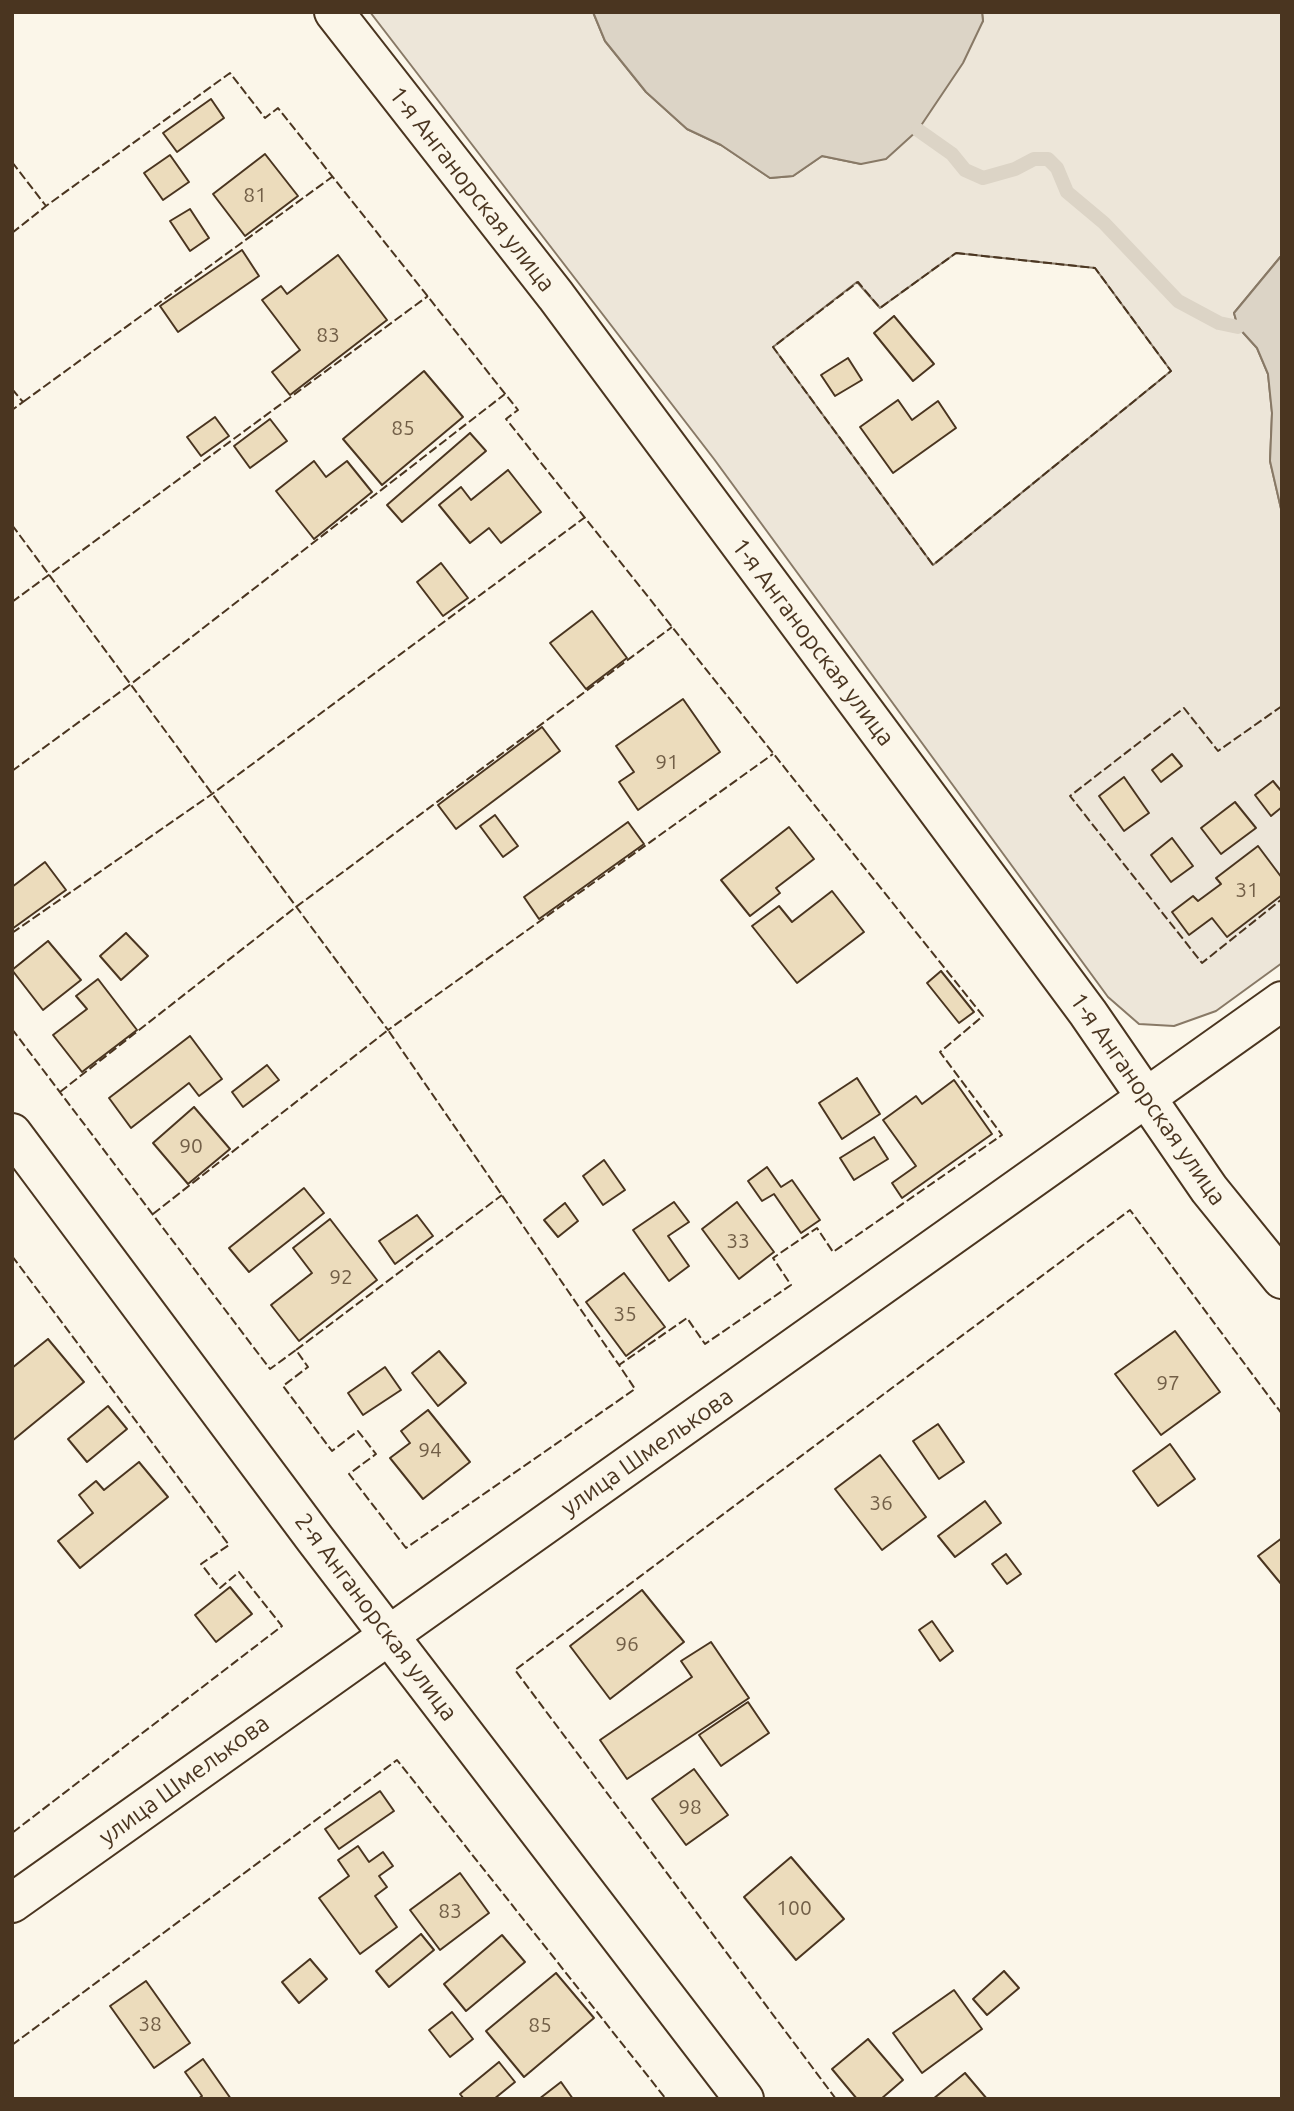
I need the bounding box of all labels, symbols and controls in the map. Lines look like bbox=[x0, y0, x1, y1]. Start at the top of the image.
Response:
street label: 1-я Анганорская улица bbox=[383, 81, 561, 297]
house number: 81 bbox=[243, 182, 267, 208]
house number: 83 bbox=[316, 322, 340, 348]
house number: 85 bbox=[391, 415, 415, 441]
street label: 1-я Анганорская улица bbox=[726, 532, 900, 752]
house number: 91 bbox=[655, 749, 679, 775]
house number: 31 bbox=[1235, 877, 1259, 903]
street label: 1-я Анганорская улица bbox=[1064, 987, 1232, 1211]
house number: 90 bbox=[179, 1133, 203, 1159]
house number: 33 bbox=[726, 1228, 750, 1254]
house number: 92 bbox=[329, 1264, 353, 1290]
house number: 35 bbox=[613, 1301, 637, 1327]
house number: 97 bbox=[1156, 1370, 1180, 1396]
street label: улица Шмелькова bbox=[556, 1382, 738, 1522]
house number: 94 bbox=[418, 1437, 442, 1463]
house number: 36 bbox=[869, 1490, 893, 1516]
street label: 2-я Анганорская улица bbox=[289, 1507, 463, 1727]
house number: 96 bbox=[615, 1631, 639, 1657]
street label: улица Шмелькова bbox=[93, 1709, 275, 1851]
house number: 98 bbox=[678, 1794, 702, 1820]
house number: 100 bbox=[776, 1895, 812, 1921]
house number: 83 bbox=[438, 1898, 462, 1924]
house number: 38 bbox=[138, 2011, 162, 2037]
house number: 85 bbox=[528, 2012, 552, 2038]

